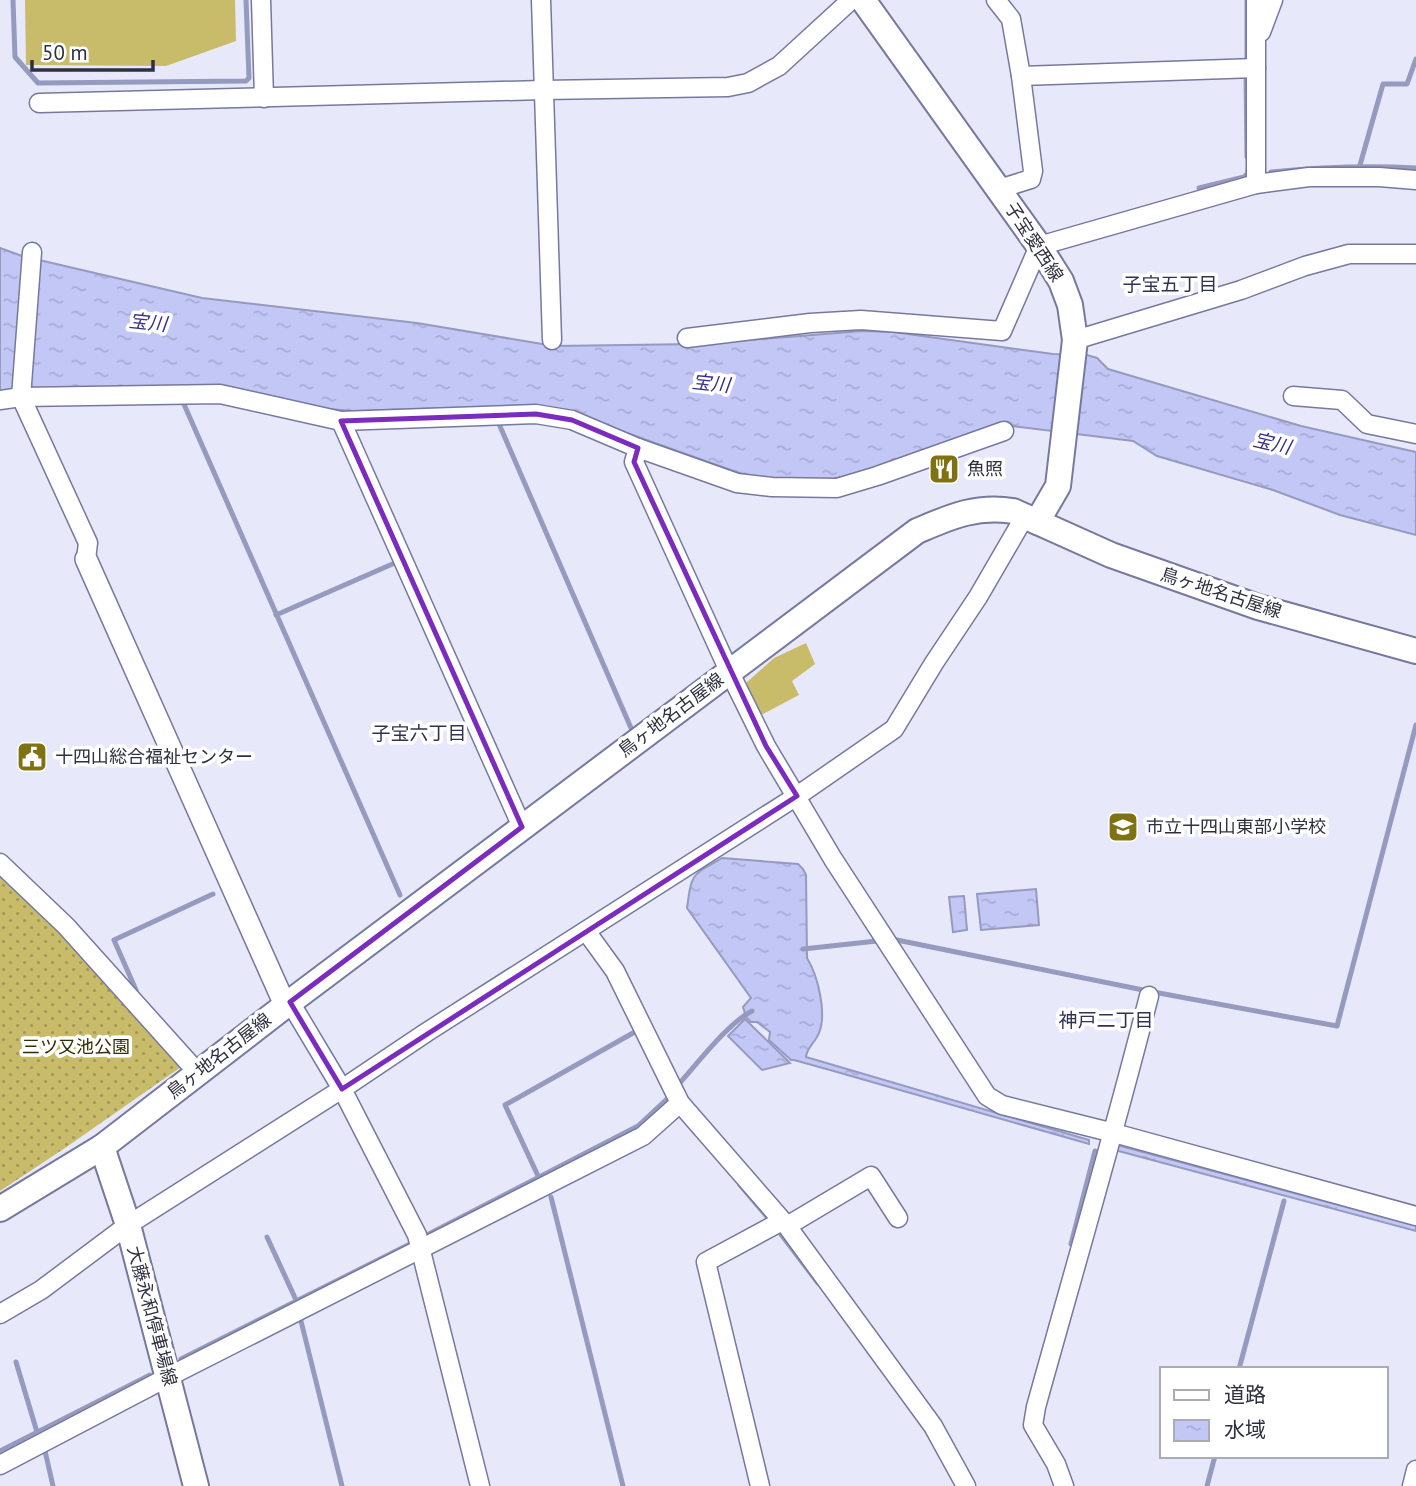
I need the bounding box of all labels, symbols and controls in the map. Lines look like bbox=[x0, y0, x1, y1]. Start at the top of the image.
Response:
scale bar bbox=[32, 28, 152, 72]
text: 50 m bbox=[42, 39, 88, 66]
street label: 子宝愛西線 bbox=[1000, 198, 1069, 286]
district label: 子宝五丁目 bbox=[1122, 272, 1218, 296]
water label: 宝川 bbox=[128, 308, 170, 336]
water label: 宝川 bbox=[691, 369, 733, 397]
water label: 宝川 bbox=[1251, 427, 1295, 459]
restaurant icon: 魚照 bbox=[927, 452, 961, 486]
place label: 魚照 bbox=[967, 457, 1003, 480]
street label: 鳥ヶ地名古屋線 bbox=[1158, 562, 1285, 623]
street label: 鳥ヶ地名古屋線 bbox=[613, 668, 728, 762]
district label: 子宝六丁目 bbox=[371, 721, 467, 745]
public building icon: 十四山総合福祉センター bbox=[15, 740, 49, 774]
place label: 十四山総合福祉センター bbox=[55, 745, 253, 768]
school or university icon: 市立十四山東部小学校 bbox=[1106, 810, 1140, 844]
place label: 市立十四山東部小学校 bbox=[1146, 815, 1326, 838]
street label: 鳥ヶ地名古屋線 bbox=[162, 1008, 275, 1103]
district label: 神戸二丁目 bbox=[1058, 1008, 1154, 1032]
park label: 三ツ又池公園 bbox=[22, 1035, 130, 1058]
street label: 大藤永和停車場線 bbox=[123, 1243, 182, 1388]
legend bbox=[1160, 1367, 1388, 1458]
text: 道路 bbox=[1224, 1381, 1266, 1408]
text: 水域 bbox=[1224, 1416, 1266, 1443]

